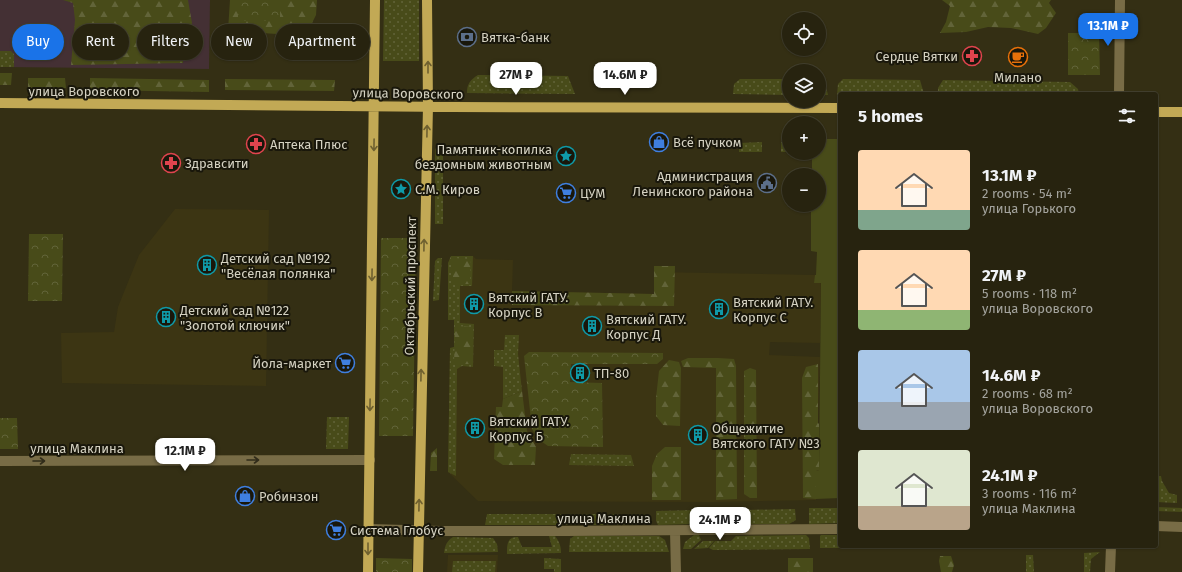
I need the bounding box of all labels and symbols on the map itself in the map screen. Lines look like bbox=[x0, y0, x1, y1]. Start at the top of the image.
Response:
pin: 13.1M ₽ bbox=[1071, 13, 1145, 47]
bank icon: Вятка-банк bbox=[456, 26, 478, 48]
place label: Вятка-банк bbox=[481, 30, 550, 45]
pharmacy icon: Сердце Вятки bbox=[961, 45, 983, 67]
cafe icon: Милано bbox=[1007, 46, 1029, 68]
place label: Сердце Вятки bbox=[876, 49, 958, 64]
one-way arrow bbox=[424, 61, 432, 74]
pin: 27M ₽ bbox=[488, 62, 544, 96]
pin: 14.6M ₽ bbox=[588, 62, 662, 96]
place label: Милано bbox=[994, 70, 1042, 85]
street label: улица Воровского bbox=[28, 84, 140, 99]
street label: улица Воровского bbox=[352, 85, 464, 102]
one-way arrow bbox=[423, 125, 431, 138]
shop icon: Всё пучком bbox=[648, 131, 670, 153]
pharmacy icon: Аптека Плюс bbox=[245, 133, 267, 155]
place label: Всё пучком bbox=[673, 135, 742, 150]
place label: Аптека Плюс bbox=[270, 137, 348, 152]
one-way arrow bbox=[370, 138, 378, 151]
place label: Памятник-копилка бездомным животным bbox=[415, 142, 552, 172]
place icon: Памятник-копилка бездомным животным bbox=[555, 145, 577, 167]
pharmacy icon: Здравсити bbox=[160, 152, 182, 174]
place label: Здравсити bbox=[185, 156, 249, 171]
place label: Администрация Ленинского района bbox=[633, 169, 753, 199]
public building icon: Администрация Ленинского района bbox=[756, 172, 778, 194]
place icon: С.М. Киров bbox=[390, 178, 412, 200]
place label: С.М. Киров bbox=[415, 182, 480, 197]
supermarket icon: ЦУМ bbox=[555, 182, 577, 204]
place label: ЦУМ bbox=[580, 186, 605, 201]
street label: Октябрьский проспект bbox=[402, 216, 419, 356]
one-way arrow bbox=[420, 239, 428, 252]
place label: Детский сад №192 "Весёлая полянка" bbox=[220, 251, 335, 281]
building icon: Детский сад №192 "Весёлая полянка" bbox=[196, 254, 218, 276]
one-way arrow bbox=[368, 268, 376, 281]
place label: Вятский ГАТУ. Корпус В bbox=[488, 290, 568, 320]
building icon: Вятский ГАТУ. Корпус В bbox=[463, 293, 485, 315]
place label: Вятский ГАТУ. Корпус С bbox=[733, 295, 813, 325]
building icon: Вятский ГАТУ. Корпус С bbox=[708, 298, 730, 320]
place label: Детский сад №122 "Золотой ключик" bbox=[179, 303, 290, 333]
building icon: Детский сад №122 "Золотой ключик" bbox=[155, 306, 177, 328]
place label: Вятский ГАТУ. Корпус Д bbox=[606, 312, 686, 342]
building icon: Вятский ГАТУ. Корпус Д bbox=[581, 315, 603, 337]
supermarket icon: Йола-маркет bbox=[334, 352, 356, 374]
place label: Йола-маркет bbox=[252, 356, 331, 371]
building icon: ТП-80 bbox=[569, 362, 591, 384]
place label: ТП-80 bbox=[594, 366, 629, 381]
one-way arrow bbox=[417, 369, 425, 382]
one-way arrow bbox=[366, 398, 374, 411]
place label: Вятский ГАТУ. Корпус Б bbox=[489, 414, 569, 444]
building icon: Вятский ГАТУ. Корпус Б bbox=[464, 417, 486, 439]
place label: Общежитие Вятского ГАТУ №3 bbox=[712, 421, 820, 451]
building icon: Общежитие Вятского ГАТУ №3 bbox=[687, 424, 709, 446]
pin: 12.1M ₽ bbox=[148, 438, 222, 472]
street label: улица Маклина bbox=[30, 441, 124, 456]
one-way arrow bbox=[246, 456, 259, 464]
one-way arrow bbox=[32, 457, 45, 465]
shop icon: Робинзон bbox=[234, 485, 256, 507]
place label: Робинзон bbox=[259, 489, 319, 504]
one-way arrow bbox=[415, 499, 423, 512]
pin: 24.1M ₽ bbox=[683, 507, 757, 541]
street label: улица Маклина bbox=[557, 511, 651, 526]
supermarket icon: Система Глобус bbox=[325, 519, 347, 541]
place label: Система Глобус bbox=[350, 523, 443, 538]
one-way arrow bbox=[364, 542, 372, 555]

